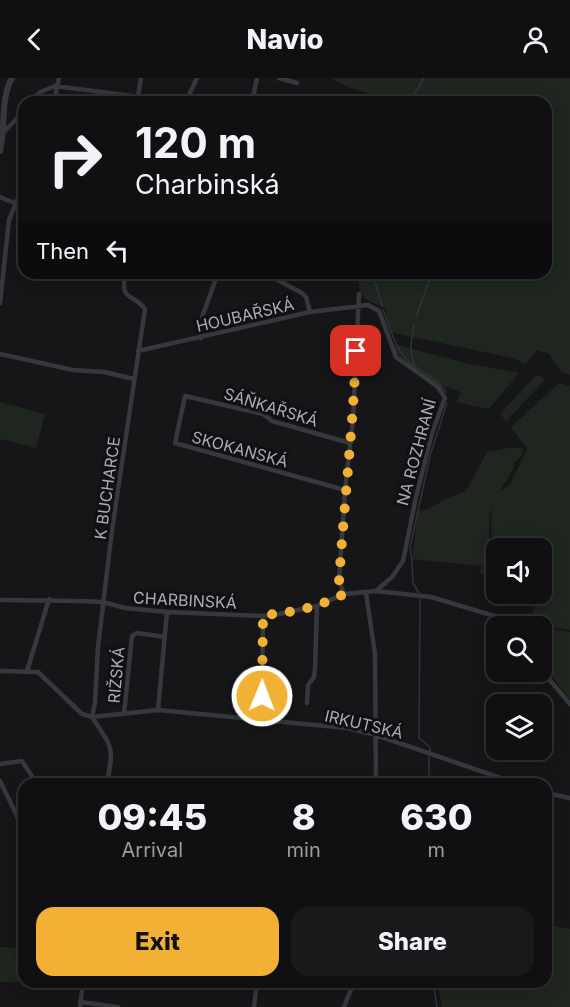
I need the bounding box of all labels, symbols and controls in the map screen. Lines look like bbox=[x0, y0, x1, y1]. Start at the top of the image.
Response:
icon: back bbox=[18, 23, 51, 56]
text: Navio bbox=[246, 23, 324, 56]
icon: person bbox=[519, 23, 552, 56]
text: 120 m bbox=[135, 117, 256, 168]
icon: right bbox=[36, 120, 114, 198]
text: Charbinská bbox=[135, 168, 280, 201]
icon: left bbox=[101, 234, 134, 267]
text: Then bbox=[36, 238, 89, 264]
street label: HOUBAŘSKÁ bbox=[194, 294, 296, 336]
pin bbox=[330, 325, 381, 376]
icon: arrive bbox=[339, 334, 372, 367]
street label: SÁŇKAŘSKÁ bbox=[221, 383, 321, 431]
street label: NA ROZHRANÍ bbox=[392, 396, 440, 508]
street label: SKOKANSKÁ bbox=[190, 427, 290, 471]
street label: K BUCHARCE bbox=[90, 435, 124, 541]
map controls bbox=[486, 538, 552, 760]
button: sound bbox=[486, 538, 552, 604]
street label: CHARBINSKÁ bbox=[133, 587, 237, 613]
button: search bbox=[486, 616, 552, 682]
street label: RIŽSKÁ bbox=[104, 646, 128, 704]
position arrow bbox=[230, 664, 294, 728]
button: layers bbox=[486, 694, 552, 760]
street label: IRKUTSKÁ bbox=[323, 705, 405, 743]
text: 09:45 bbox=[97, 795, 207, 839]
text: 8 bbox=[292, 795, 316, 839]
text: 630 bbox=[400, 795, 473, 839]
text: Arrival bbox=[122, 838, 183, 862]
text: min bbox=[287, 838, 321, 862]
text: m bbox=[428, 838, 445, 862]
button: Exit bbox=[36, 907, 279, 976]
button: Share bbox=[291, 907, 534, 976]

